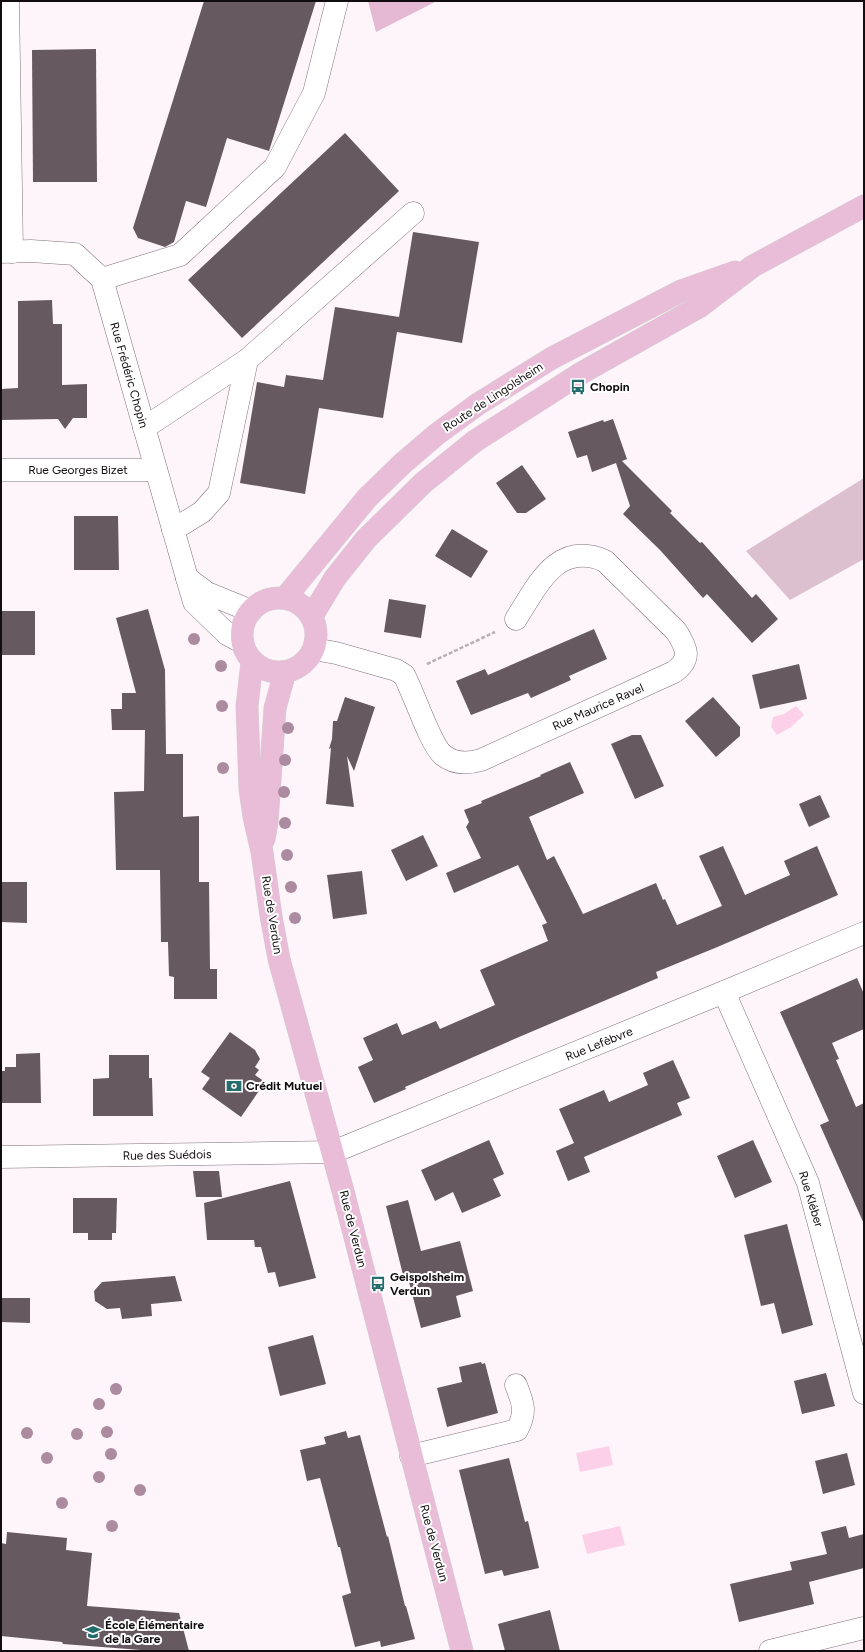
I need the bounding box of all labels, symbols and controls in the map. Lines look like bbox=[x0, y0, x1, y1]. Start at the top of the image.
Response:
street label: Rue Frédéric Chopin bbox=[107, 320, 151, 430]
street label: Route de Lingolsheim bbox=[441, 360, 545, 434]
bus stop icon: Chopin bbox=[569, 378, 587, 396]
place label: Chopin bbox=[590, 380, 630, 394]
street label: Rue Georges Bizet bbox=[28, 463, 128, 477]
street label: Rue Maurice Ravel bbox=[550, 681, 646, 733]
street label: Rue de Verdun bbox=[259, 875, 285, 955]
street label: Rue Lefèbvre bbox=[563, 1024, 635, 1064]
bank icon: Crédit Mutuel bbox=[225, 1077, 243, 1095]
place label: Crédit Mutuel bbox=[246, 1079, 322, 1093]
street label: Rue des Suédois bbox=[122, 1147, 212, 1163]
street label: Rue Kléber bbox=[796, 1169, 826, 1229]
street label: Rue de Verdun bbox=[337, 1189, 369, 1269]
place label: Geispolsheim Verdun bbox=[390, 1270, 464, 1298]
bus stop icon: Geispolsheim Verdun bbox=[369, 1275, 387, 1293]
street label: Rue de Verdun bbox=[417, 1503, 451, 1583]
place label: École Élémentaire de la Gare bbox=[105, 1618, 204, 1646]
school or university icon: École Élémentaire de la Gare bbox=[84, 1623, 102, 1641]

